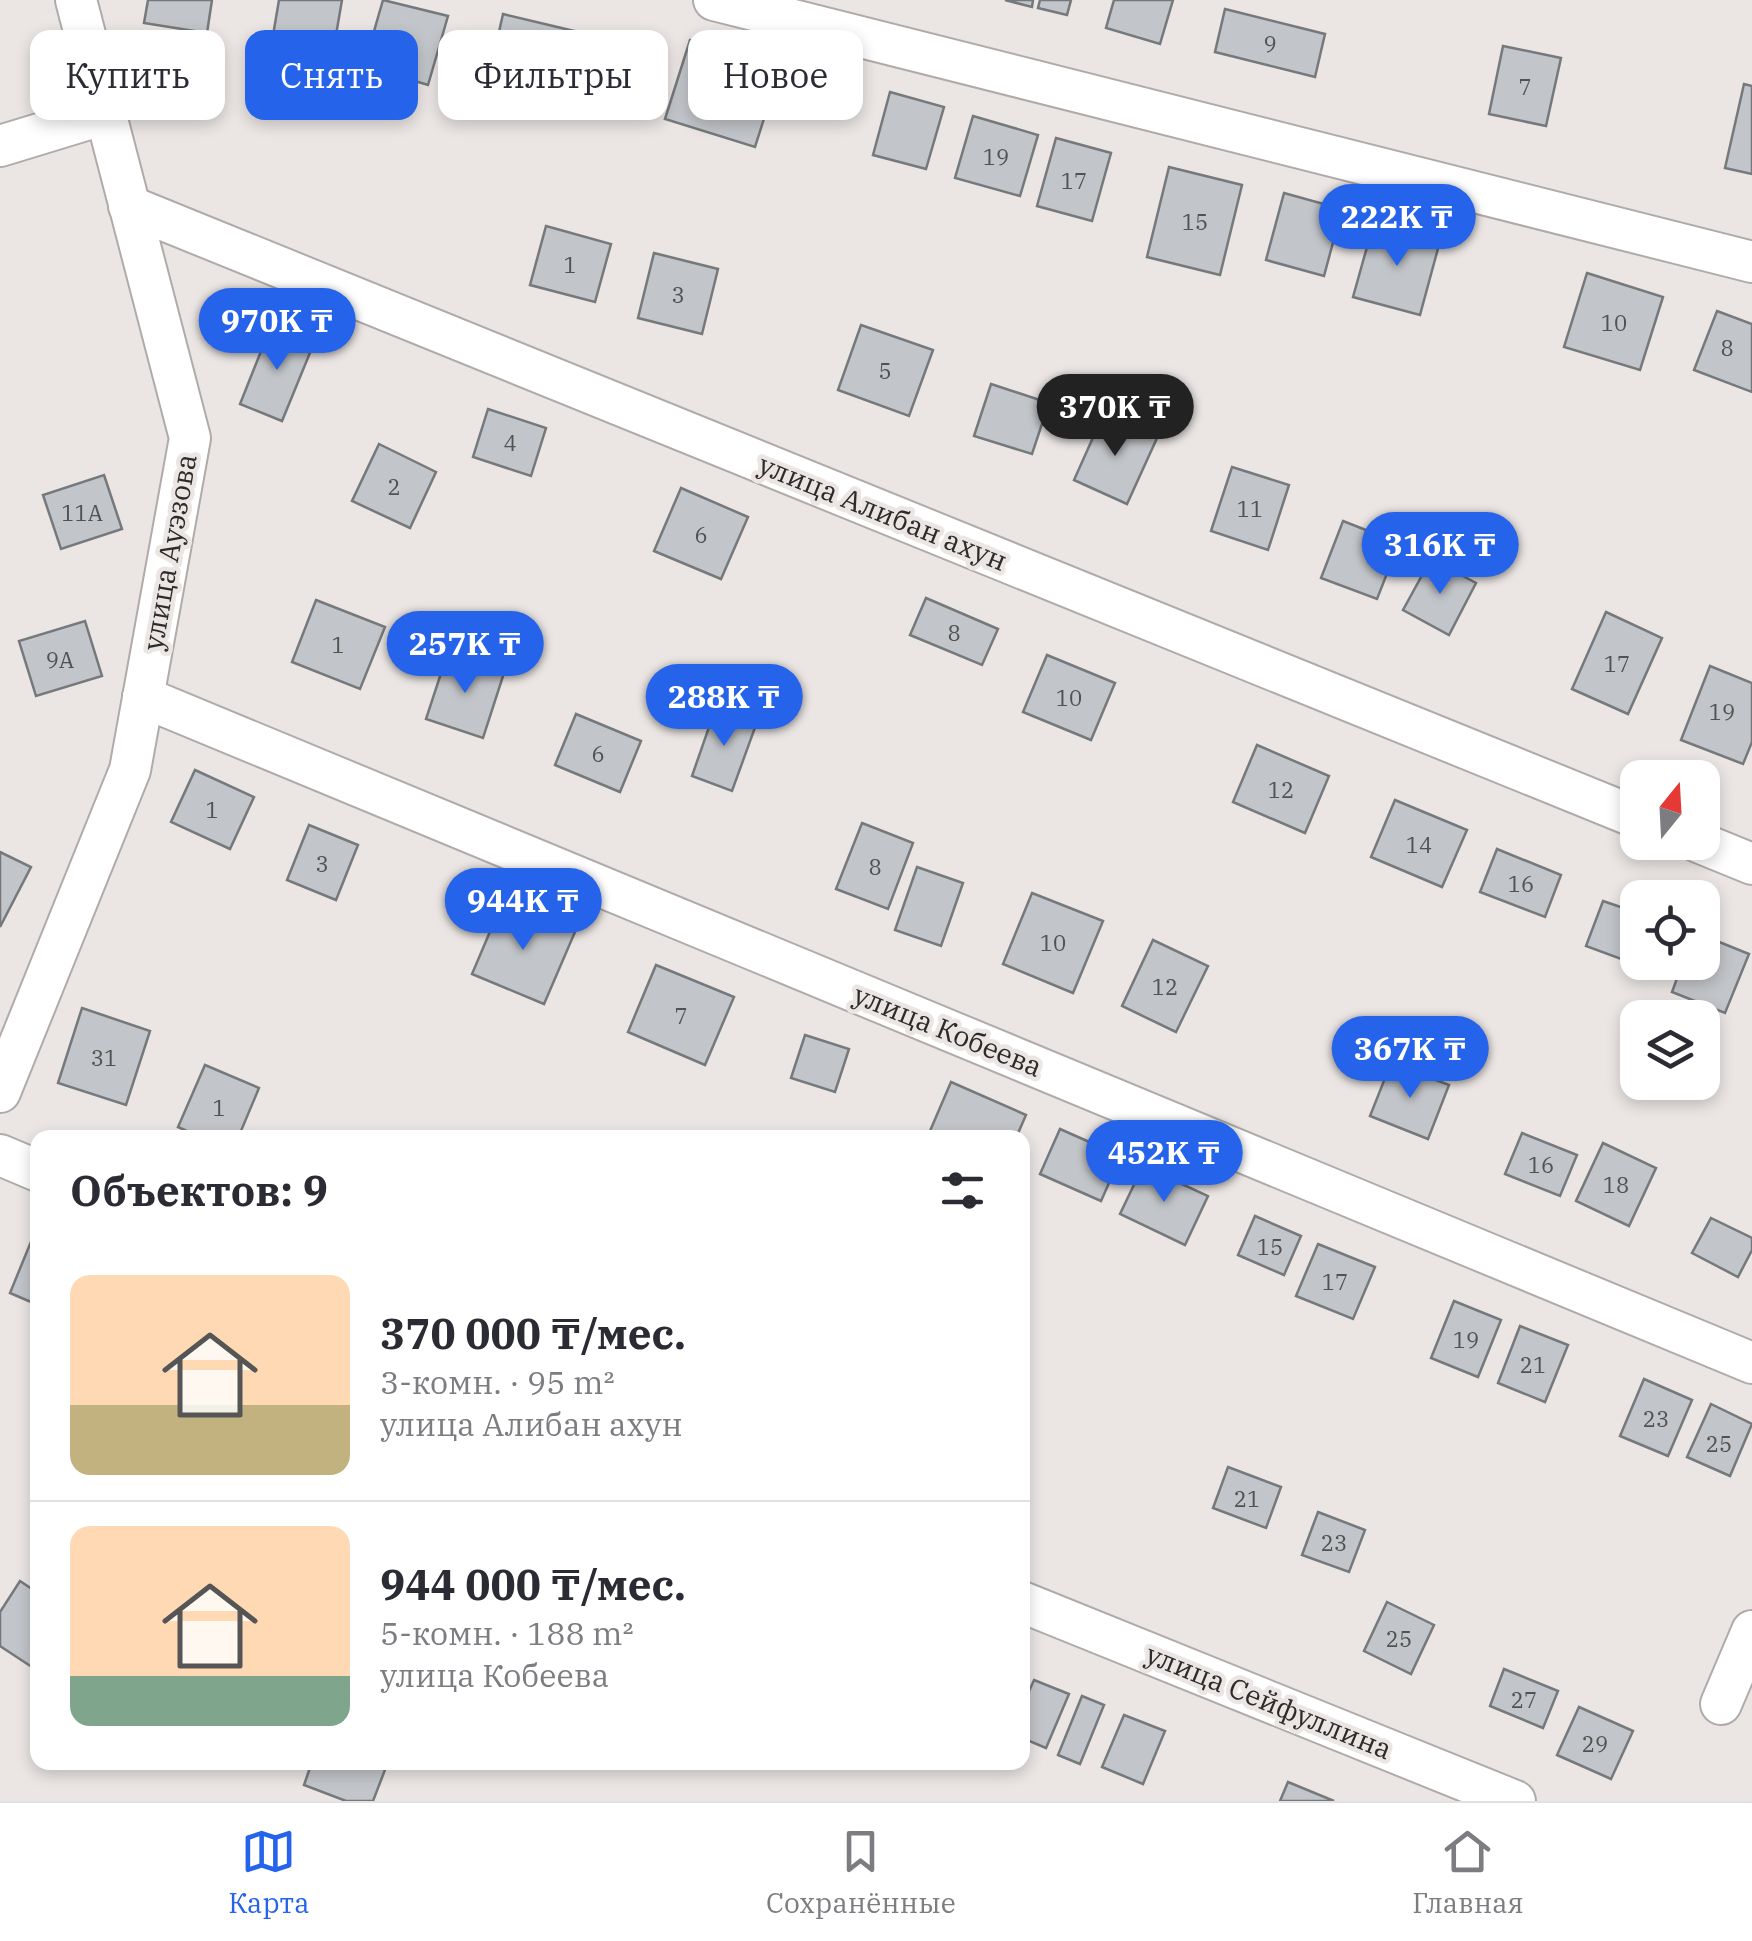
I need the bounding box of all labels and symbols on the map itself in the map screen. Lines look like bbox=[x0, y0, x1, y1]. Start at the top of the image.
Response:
house number: 9 bbox=[1263, 29, 1277, 58]
house number: 7 bbox=[1518, 72, 1532, 101]
house number: 19 bbox=[983, 142, 1009, 171]
house number: 17 bbox=[1061, 166, 1087, 195]
pin: 222K ₸ bbox=[1316, 184, 1478, 269]
house number: 15 bbox=[1182, 207, 1208, 236]
house number: 1 bbox=[563, 250, 577, 279]
house number: 3 bbox=[671, 280, 685, 309]
pin: 970K ₸ bbox=[196, 288, 358, 373]
house number: 10 bbox=[1601, 308, 1627, 337]
house number: 8 bbox=[1720, 333, 1734, 362]
house number: 5 bbox=[878, 356, 892, 385]
pin: 370K ₸ bbox=[1034, 374, 1196, 459]
house number: 4 bbox=[503, 428, 517, 457]
street label: улица Алибан ахун bbox=[753, 445, 1013, 579]
street label: улица Ауэзова bbox=[134, 451, 204, 653]
house number: 2 bbox=[387, 472, 401, 501]
house number: 11 bbox=[1237, 494, 1263, 523]
house number: 11А bbox=[61, 498, 103, 527]
pin: 316K ₸ bbox=[1359, 512, 1521, 597]
house number: 6 bbox=[694, 520, 708, 549]
pin: 257K ₸ bbox=[384, 611, 546, 696]
house number: 8 bbox=[947, 618, 961, 647]
house number: 1 bbox=[331, 630, 345, 659]
house number: 9А bbox=[46, 645, 74, 674]
house number: 17 bbox=[1604, 649, 1630, 678]
pin: 288K ₸ bbox=[643, 664, 805, 749]
house number: 10 bbox=[1056, 683, 1082, 712]
house number: 19 bbox=[1709, 697, 1735, 726]
house number: 6 bbox=[591, 739, 605, 768]
north arrow bbox=[1620, 760, 1720, 860]
house number: 12 bbox=[1268, 775, 1294, 804]
house number: 1 bbox=[205, 795, 219, 824]
house number: 14 bbox=[1406, 830, 1432, 859]
house number: 3 bbox=[315, 849, 329, 878]
house number: 8 bbox=[868, 852, 882, 881]
pin: 944K ₸ bbox=[442, 868, 604, 953]
house number: 16 bbox=[1508, 869, 1534, 898]
house number: 10 bbox=[1040, 928, 1066, 957]
house number: 12 bbox=[1152, 972, 1178, 1001]
street label: улица Кобеева bbox=[848, 975, 1048, 1085]
house number: 7 bbox=[674, 1001, 688, 1030]
pin: 367K ₸ bbox=[1329, 1016, 1491, 1101]
house number: 31 bbox=[91, 1043, 117, 1072]
house number: 1 bbox=[212, 1093, 226, 1122]
pin: 452K ₸ bbox=[1083, 1120, 1245, 1205]
house number: 16 bbox=[1528, 1150, 1554, 1179]
house number: 18 bbox=[1603, 1170, 1629, 1199]
house number: 15 bbox=[1257, 1232, 1283, 1261]
house number: 17 bbox=[1322, 1267, 1348, 1296]
house number: 19 bbox=[1453, 1325, 1479, 1354]
house number: 21 bbox=[1520, 1350, 1546, 1379]
house number: 23 bbox=[1643, 1404, 1669, 1433]
house number: 25 bbox=[1706, 1429, 1732, 1458]
house number: 21 bbox=[1234, 1484, 1260, 1513]
house number: 23 bbox=[1321, 1528, 1347, 1557]
house number: 25 bbox=[1386, 1624, 1412, 1653]
street label: улица Сейфуллина bbox=[1141, 1635, 1397, 1767]
house number: 27 bbox=[1511, 1685, 1537, 1714]
house number: 29 bbox=[1582, 1729, 1608, 1758]

